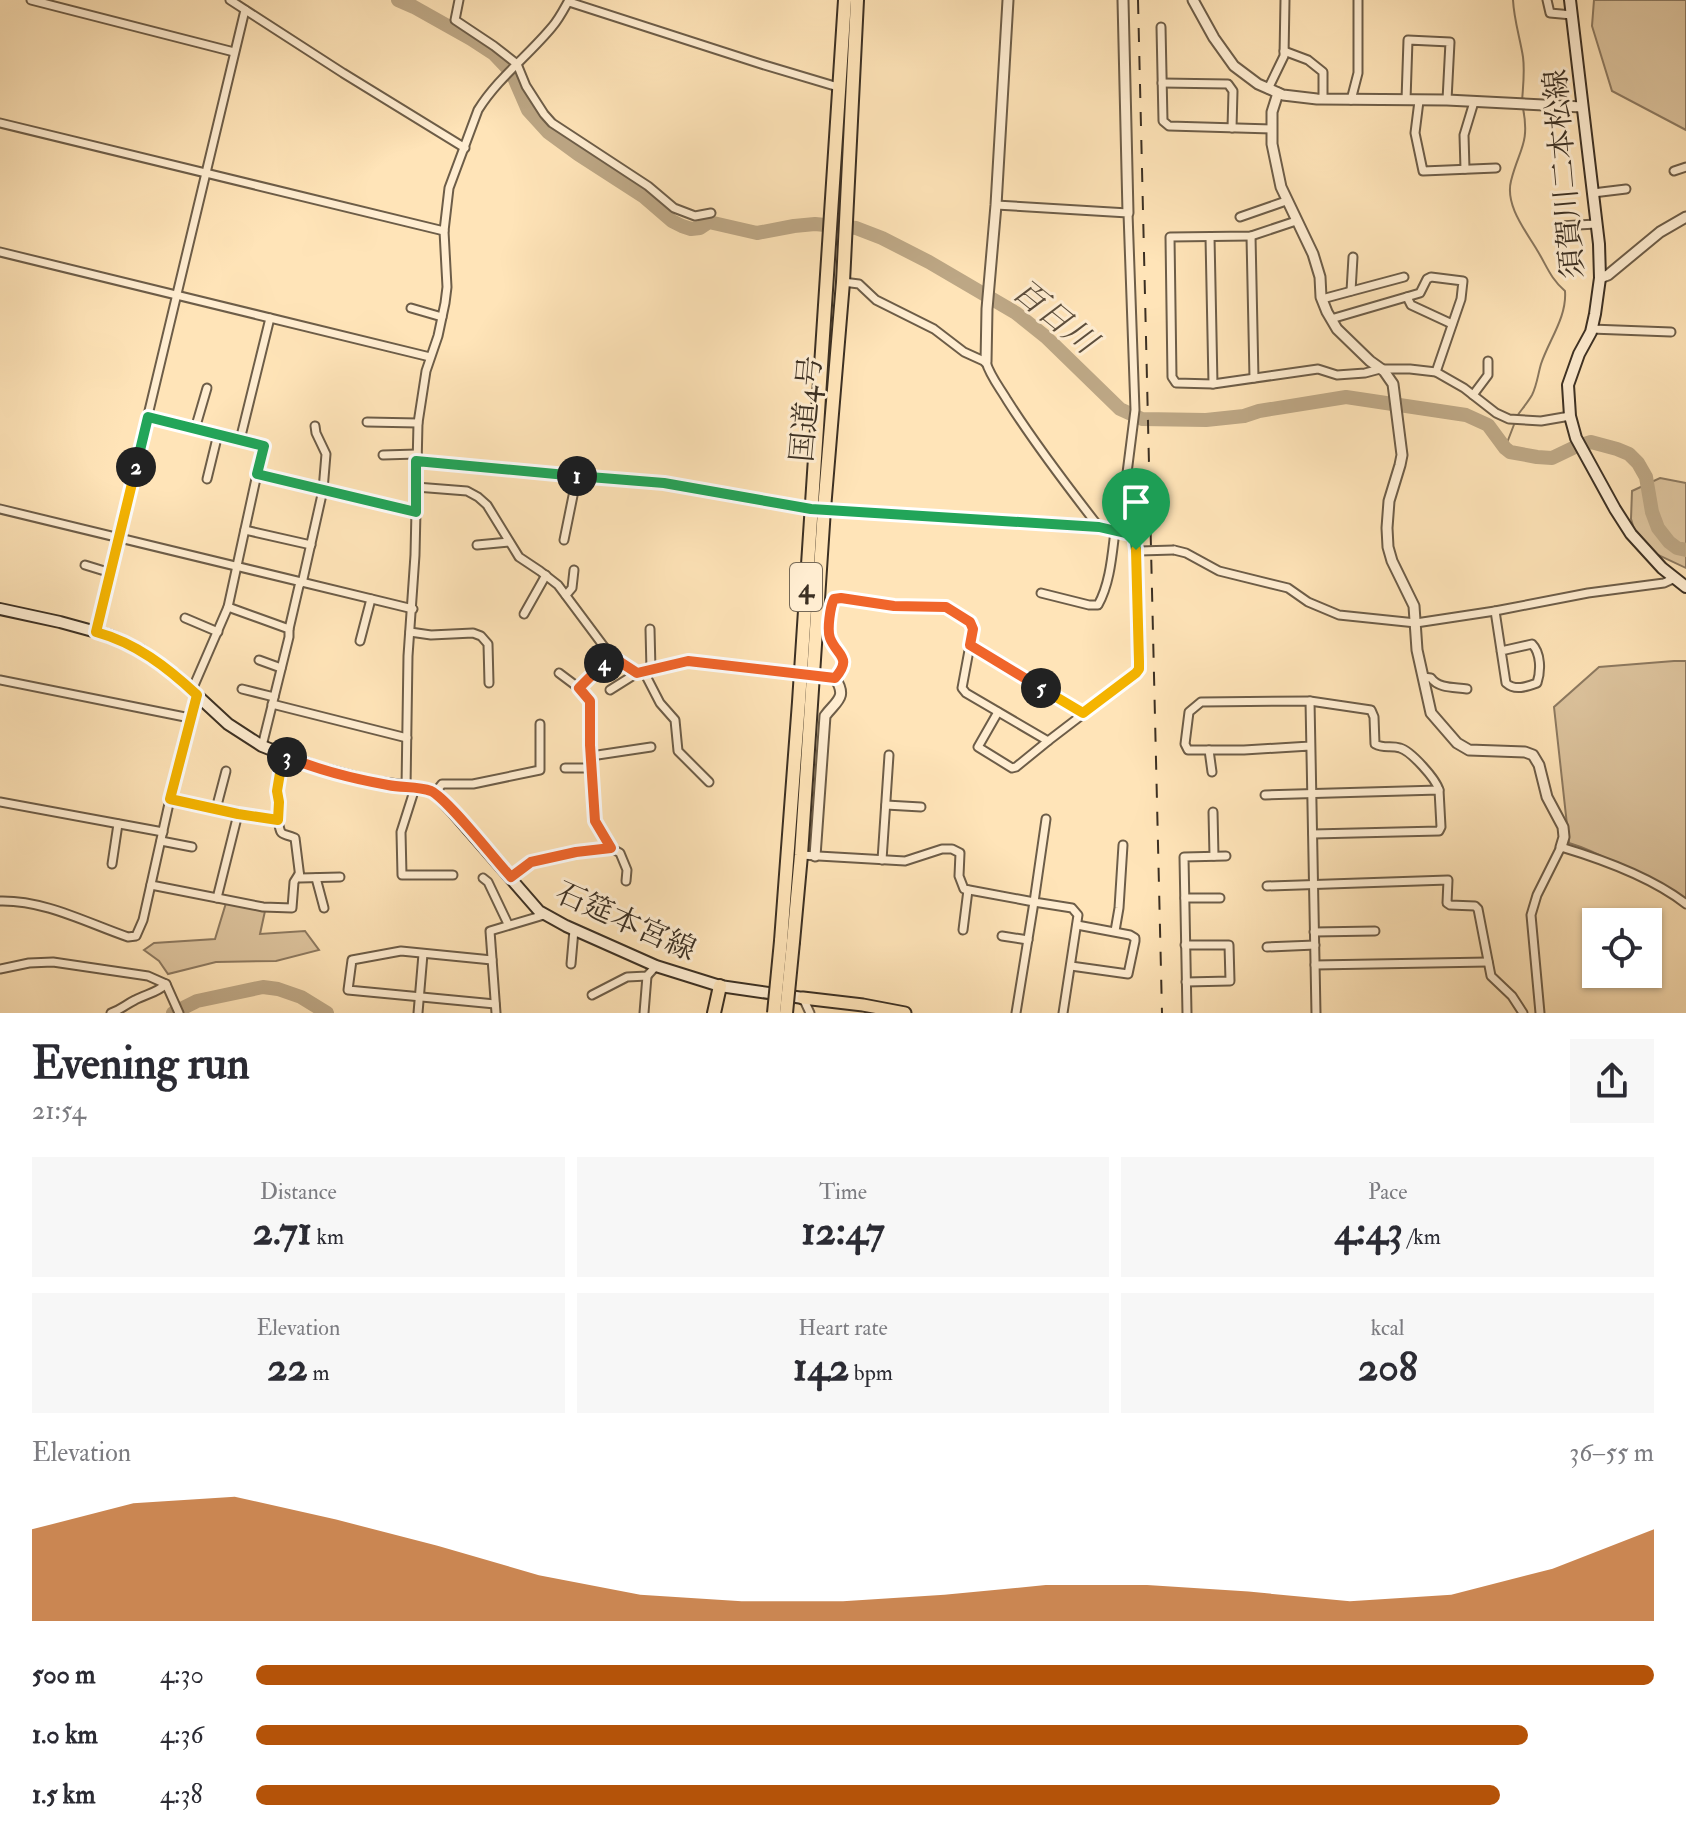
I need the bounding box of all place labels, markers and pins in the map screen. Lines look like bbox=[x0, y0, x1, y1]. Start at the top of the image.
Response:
pin: 2 bbox=[116, 447, 156, 487]
pin: 1 bbox=[557, 456, 597, 496]
pin bbox=[1102, 468, 1170, 550]
pin: 4 bbox=[584, 643, 624, 683]
pin: 5 bbox=[1021, 668, 1061, 708]
pin: 3 bbox=[267, 737, 307, 777]

